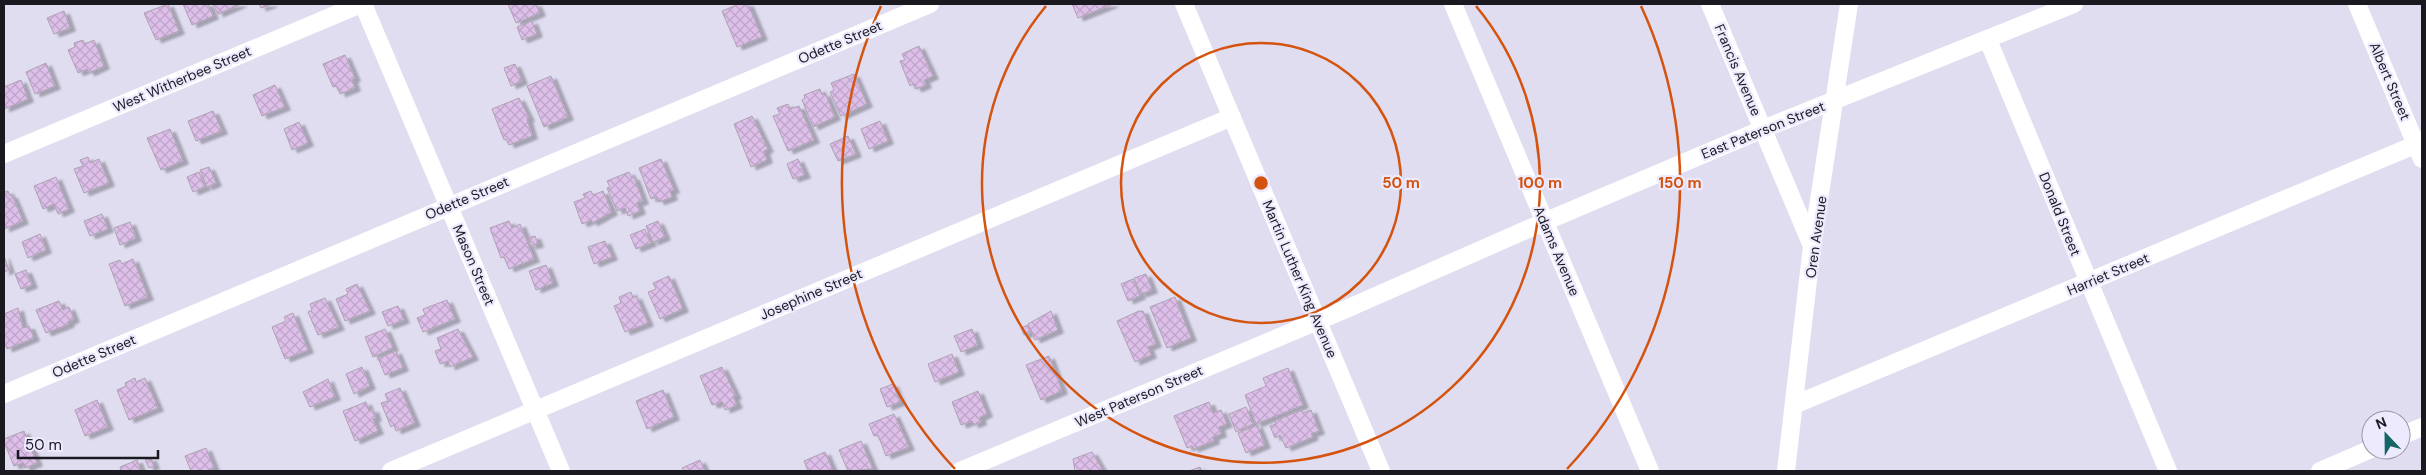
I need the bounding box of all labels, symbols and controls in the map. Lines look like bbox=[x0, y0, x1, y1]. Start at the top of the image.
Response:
street label: Odette Street bbox=[795, 16, 885, 68]
street label: Francis Avenue bbox=[1711, 21, 1765, 119]
street label: Albert Street bbox=[2365, 39, 2415, 123]
street label: West Witherbee Street bbox=[110, 42, 254, 116]
street label: East Paterson Street bbox=[1698, 97, 1828, 163]
street label: Donald Street bbox=[2035, 169, 2085, 259]
street label: Odette Street bbox=[422, 172, 512, 224]
text: 50 m bbox=[1382, 173, 1420, 193]
text: 100 m bbox=[1518, 173, 1562, 193]
text: 150 m bbox=[1659, 173, 1702, 193]
centre of rings bbox=[1252, 174, 1270, 192]
street label: Oren Avenue bbox=[1801, 195, 1831, 279]
street label: Martin Luther King Avenue bbox=[1259, 197, 1341, 361]
street label: Adams Avenue bbox=[1530, 203, 1584, 299]
street label: Mason Street bbox=[449, 222, 499, 308]
street label: Harriet Street bbox=[2064, 249, 2152, 299]
street label: Josephine Street bbox=[757, 264, 865, 324]
street label: Odette Street bbox=[49, 330, 139, 382]
street label: West Paterson Street bbox=[1072, 361, 1206, 431]
north arrow bbox=[2361, 410, 2411, 460]
text: N bbox=[2373, 413, 2389, 433]
scale bar bbox=[18, 428, 158, 460]
text: 50 m bbox=[25, 435, 62, 455]

